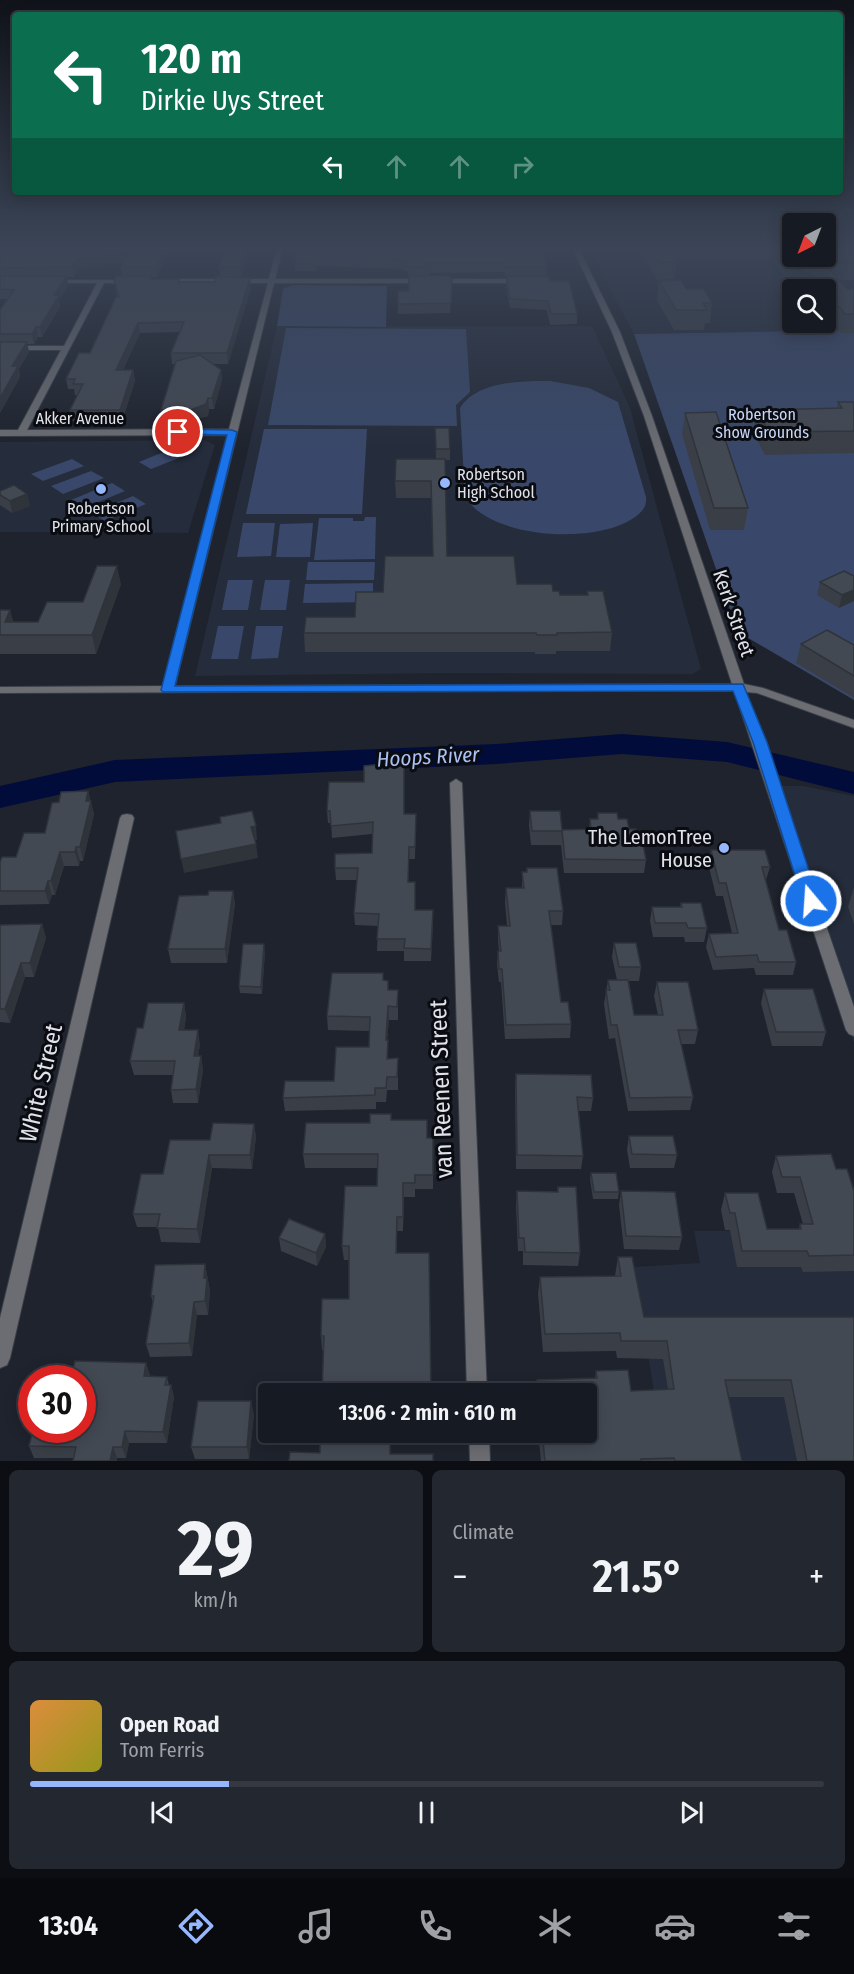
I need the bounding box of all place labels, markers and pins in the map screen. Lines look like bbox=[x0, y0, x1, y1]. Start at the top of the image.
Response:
pin bbox=[152, 406, 203, 457]
place label: Robertson High School bbox=[457, 465, 535, 502]
marker: Robertson High School bbox=[438, 476, 452, 490]
marker: Robertson Primary School bbox=[94, 482, 108, 496]
place label: Robertson Primary School bbox=[52, 499, 150, 536]
place label: The LemonTree House bbox=[588, 825, 712, 872]
marker: The LemonTree House bbox=[717, 841, 731, 855]

